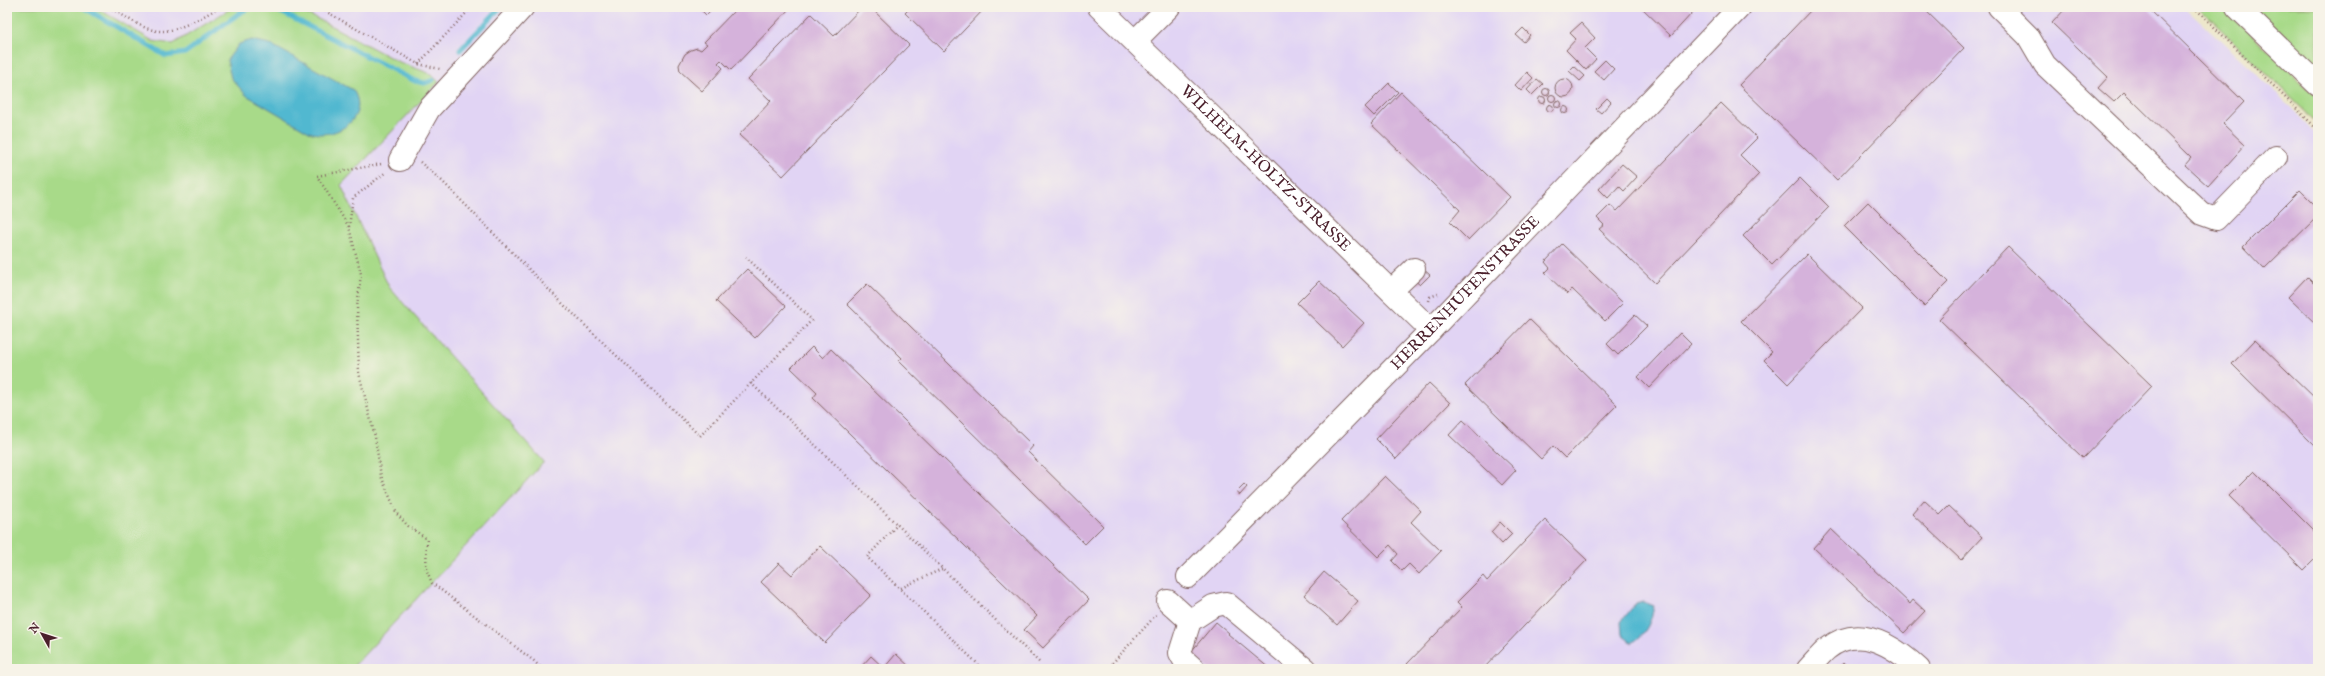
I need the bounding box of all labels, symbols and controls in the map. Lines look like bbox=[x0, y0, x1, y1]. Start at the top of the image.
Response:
street label: WILHELM-HOLTZ-STRASSE bbox=[1176, 81, 1355, 256]
street label: HERRENHUFENSTRASSE bbox=[1387, 212, 1545, 375]
north arrow bbox=[22, 614, 62, 654]
text: N bbox=[26, 620, 44, 637]

